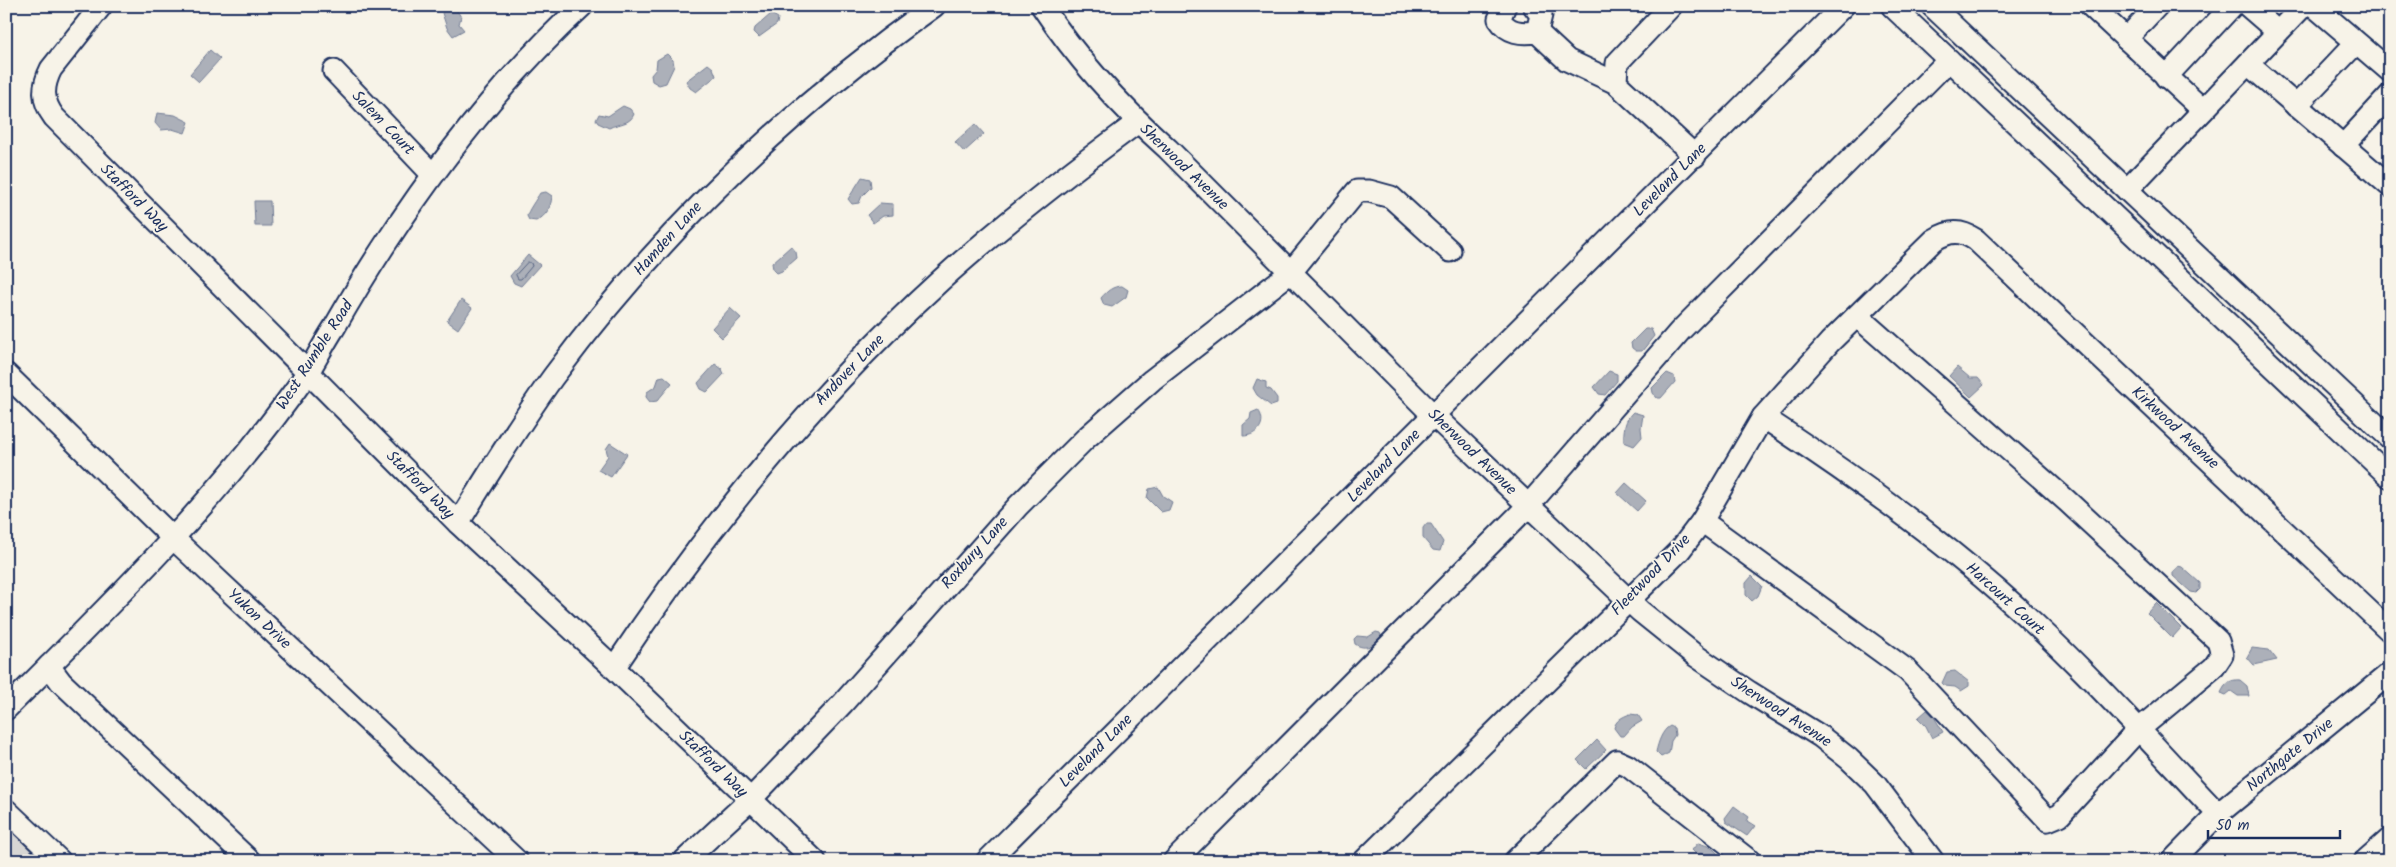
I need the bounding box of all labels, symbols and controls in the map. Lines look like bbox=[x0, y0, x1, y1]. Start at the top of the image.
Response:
street label: Salem Court bbox=[345, 85, 421, 162]
street label: Sherwood Avenue bbox=[1133, 118, 1235, 216]
street label: Leveland Lane bbox=[1627, 137, 1713, 223]
street label: Stafford Way bbox=[94, 158, 175, 239]
street label: Hamden Lane bbox=[628, 196, 708, 282]
street label: West Rumble Road bbox=[270, 294, 361, 415]
street label: Andover Lane bbox=[809, 329, 891, 411]
street label: Kirkwood Avenue bbox=[2125, 380, 2225, 476]
street label: Sherwood Avenue bbox=[1421, 403, 1523, 501]
street label: Leveland Lane bbox=[1341, 423, 1427, 509]
street label: Stafford Way bbox=[380, 445, 461, 526]
street label: Roxbury Lane bbox=[935, 511, 1015, 595]
street label: Fleetwood Drive bbox=[1605, 528, 1697, 622]
street label: Harcourt Court bbox=[1960, 556, 2051, 642]
street label: Yukon Drive bbox=[221, 583, 297, 655]
street label: Sherwood Avenue bbox=[1725, 670, 1837, 754]
street label: Leveland Lane bbox=[1053, 708, 1139, 794]
street label: Northgate Drive bbox=[2241, 712, 2339, 798]
street label: Stafford Way bbox=[672, 724, 754, 804]
scale bar bbox=[2208, 807, 2341, 839]
text: 50 m bbox=[2216, 814, 2250, 838]

